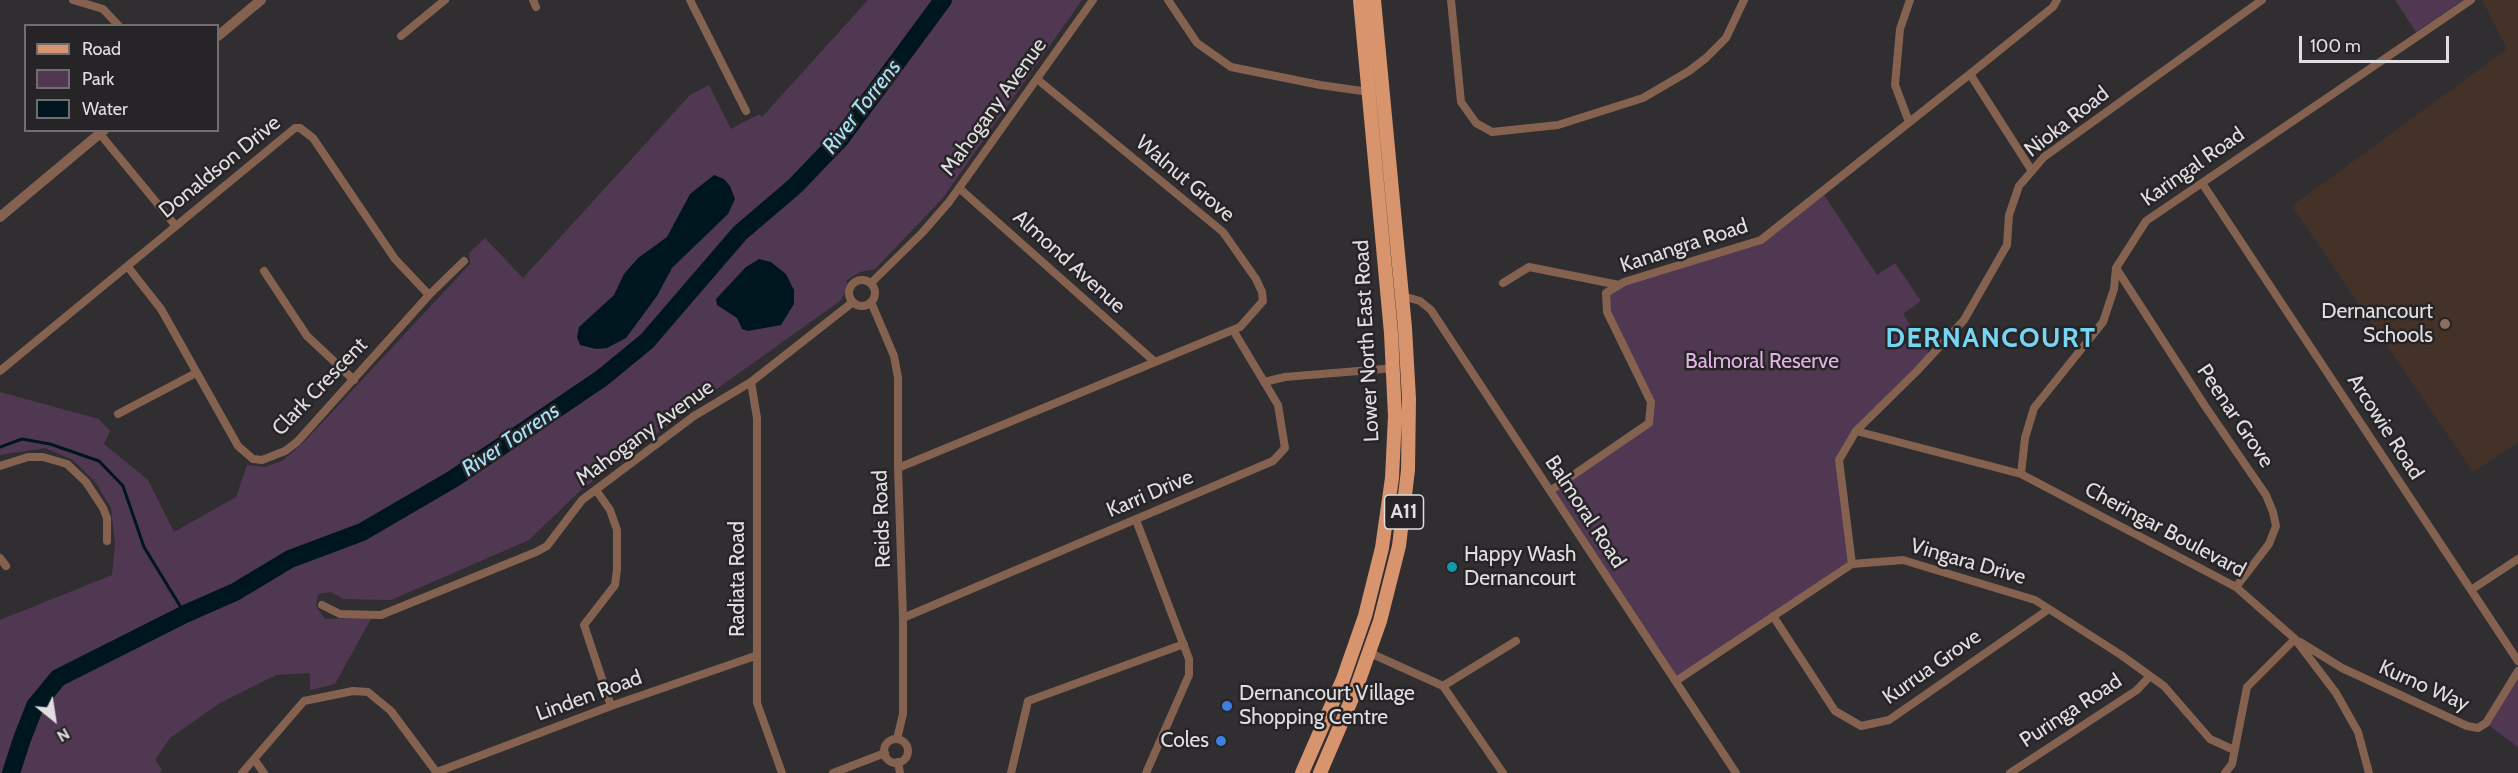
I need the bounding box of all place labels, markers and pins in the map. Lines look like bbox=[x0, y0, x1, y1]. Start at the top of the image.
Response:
place label: Dernancourt Schools bbox=[2321, 299, 2433, 349]
marker: Dernancourt Schools bbox=[2438, 317, 2452, 331]
place label: Happy Wash Dernancourt bbox=[1464, 542, 1576, 592]
marker: Happy Wash Dernancourt bbox=[1445, 560, 1459, 574]
place label: Dernancourt Village Shopping Centre bbox=[1239, 681, 1415, 731]
marker: Dernancourt Village Shopping Centre bbox=[1220, 699, 1234, 713]
place label: Coles bbox=[1161, 728, 1209, 754]
marker: Coles bbox=[1214, 734, 1228, 748]

